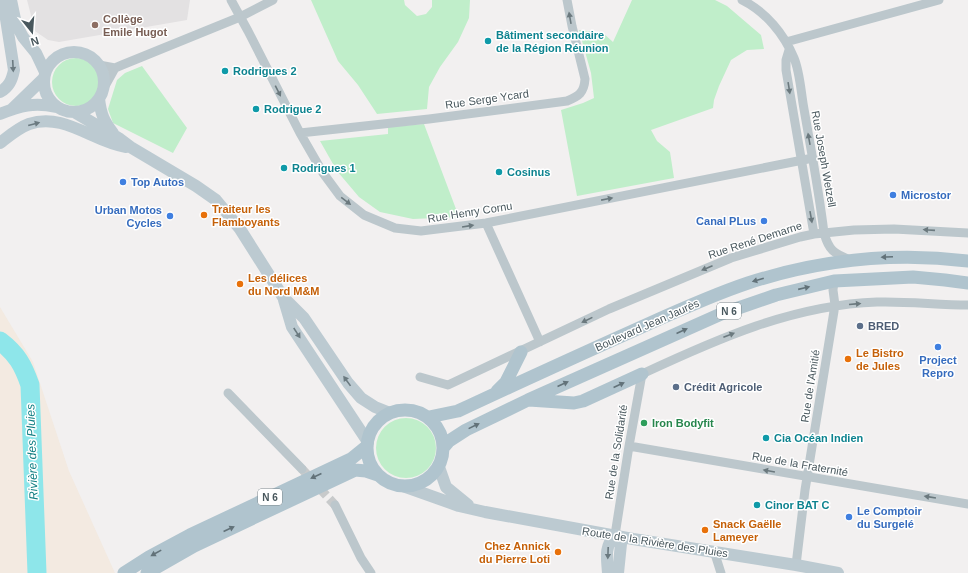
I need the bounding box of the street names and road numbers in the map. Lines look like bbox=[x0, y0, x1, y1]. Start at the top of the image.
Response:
street label: Rue Serge Ycard bbox=[444, 87, 530, 111]
street label: Rue Joseph Wetzell bbox=[810, 110, 838, 208]
street label: Rue Henry Cornu bbox=[427, 199, 513, 225]
street label: Rue René Demarne bbox=[707, 219, 803, 261]
street label: Boulevard Jean Jaurès bbox=[593, 296, 701, 353]
road number: N 6 bbox=[717, 303, 741, 319]
street label: Rue de l'Amitié bbox=[798, 349, 822, 423]
street label: Rue de la Solidarité bbox=[603, 404, 629, 500]
street label: Rue de la Fraternité bbox=[751, 450, 849, 478]
road number: N 6 bbox=[258, 489, 282, 505]
street label: Route de la Rivière des Pluies bbox=[581, 525, 729, 560]

